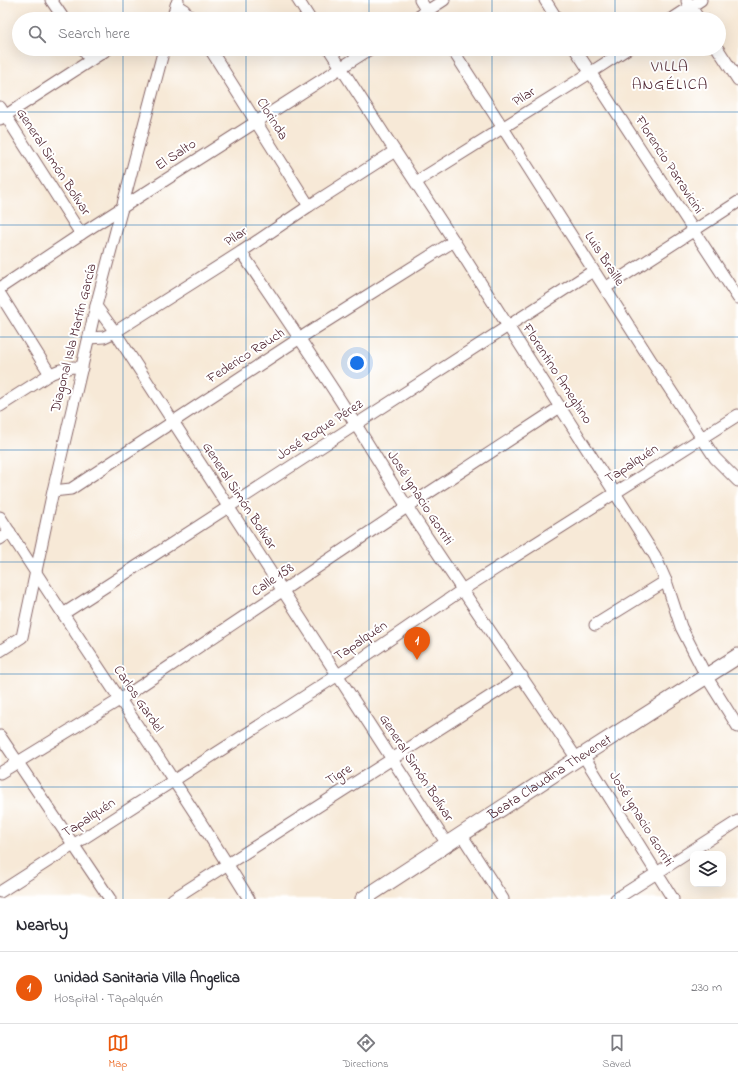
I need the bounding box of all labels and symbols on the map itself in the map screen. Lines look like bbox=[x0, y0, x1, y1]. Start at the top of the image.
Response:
district label: VILLA ANGÉLICA bbox=[632, 55, 708, 97]
street label: Pilar bbox=[508, 81, 540, 112]
street label: Clorinda bbox=[251, 94, 293, 144]
street label: General Simón Bolívar bbox=[10, 104, 96, 220]
street label: Florencio Parravicini bbox=[629, 111, 709, 218]
street label: El Salto bbox=[151, 134, 201, 176]
street label: Pilar bbox=[220, 221, 252, 252]
street label: Luis Braille bbox=[579, 228, 630, 291]
street label: Diagonal Isla Martín García bbox=[45, 261, 104, 416]
street label: Florentino Ameghino bbox=[515, 319, 597, 429]
street label: Federico Rauch bbox=[202, 323, 289, 390]
your location bbox=[347, 353, 367, 373]
street label: José Roque Pérez bbox=[273, 394, 368, 466]
street label: General Simón Bolívar bbox=[196, 438, 282, 554]
street label: Tapalquén bbox=[601, 439, 663, 489]
street label: José Ignacio Gorriti bbox=[381, 447, 459, 550]
street label: Calle 158 bbox=[247, 558, 299, 602]
street label: Tapalquén bbox=[330, 615, 392, 667]
pin: 1 bbox=[404, 627, 430, 660]
street label: Carlos Gardel bbox=[108, 661, 168, 737]
street label: General Simón Bolívar bbox=[373, 710, 459, 826]
street label: Beata Claudina Thevenet bbox=[483, 729, 616, 826]
street label: Tigre bbox=[322, 758, 357, 792]
street label: José Ignacio Gorriti bbox=[602, 767, 679, 871]
street label: Tapalquén bbox=[58, 793, 120, 843]

